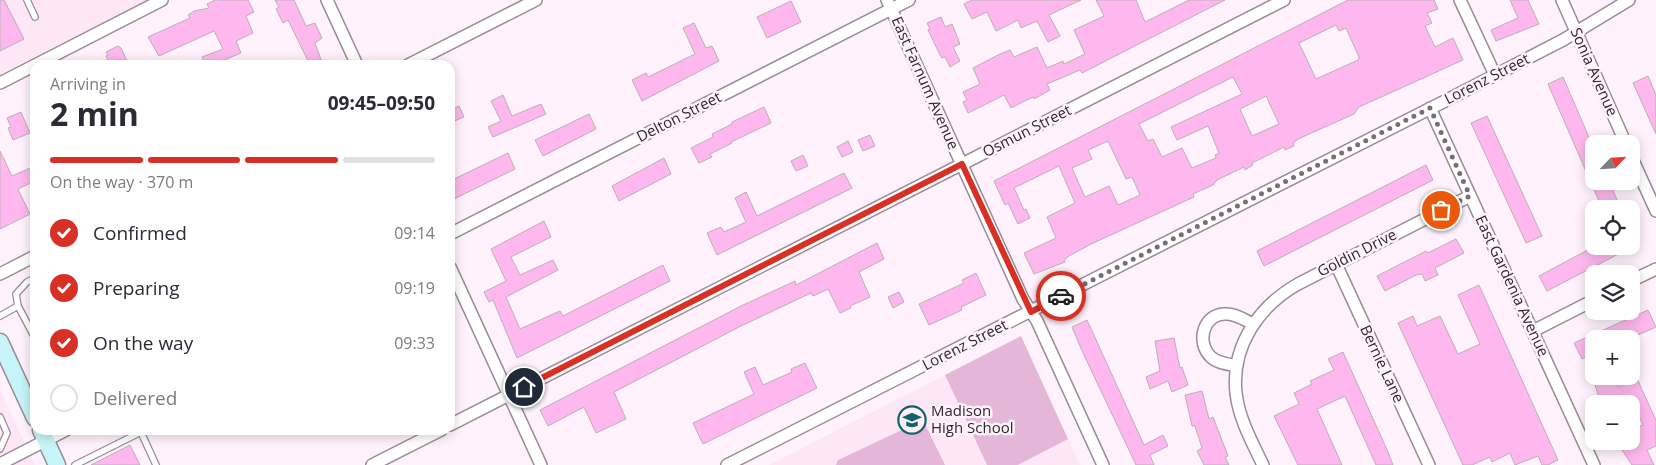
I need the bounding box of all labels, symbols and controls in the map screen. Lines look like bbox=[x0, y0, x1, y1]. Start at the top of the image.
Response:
street label: East Farnum Avenue bbox=[888, 13, 964, 152]
street label: Sonia Avenue bbox=[1567, 24, 1623, 119]
street label: Lorenz Street bbox=[1440, 48, 1533, 108]
text: Arriving in bbox=[50, 73, 126, 95]
street label: Delton Street bbox=[633, 86, 724, 146]
text: 09:45–09:50 bbox=[328, 90, 435, 116]
text: 2 min bbox=[50, 92, 139, 135]
street label: Osmun Street bbox=[979, 99, 1074, 161]
north arrow bbox=[1585, 135, 1640, 190]
map controls bbox=[1585, 135, 1640, 450]
text: On the way · 370 m bbox=[50, 171, 193, 193]
pin bbox=[1420, 189, 1462, 231]
icon: bag bbox=[1427, 196, 1455, 224]
button: locate bbox=[1585, 200, 1640, 255]
street label: East Gardenia Avenue bbox=[1471, 212, 1554, 359]
icon: check bbox=[50, 219, 78, 247]
text: Confirmed bbox=[93, 220, 187, 246]
text: 09:14 bbox=[394, 222, 435, 244]
street label: Goldin Drive bbox=[1313, 224, 1400, 281]
button: layers bbox=[1585, 265, 1640, 320]
courier bbox=[1036, 271, 1086, 321]
icon: check bbox=[50, 274, 78, 302]
text: Preparing bbox=[93, 275, 180, 301]
text: 09:19 bbox=[394, 277, 435, 299]
icon: car bbox=[1047, 282, 1075, 310]
street label: Lorenz Street bbox=[918, 314, 1011, 374]
street label: Bernie Lane bbox=[1356, 322, 1410, 406]
icon: check bbox=[50, 329, 78, 357]
text: On the way bbox=[93, 330, 193, 356]
button: + bbox=[1585, 330, 1640, 385]
text: 09:33 bbox=[394, 332, 435, 354]
pin bbox=[503, 366, 545, 408]
icon: home bbox=[510, 373, 538, 401]
text: Delivered bbox=[93, 385, 177, 411]
button: − bbox=[1585, 395, 1640, 450]
place label: Madison High School bbox=[931, 400, 1014, 437]
school or university icon: Madison High School bbox=[897, 405, 927, 435]

